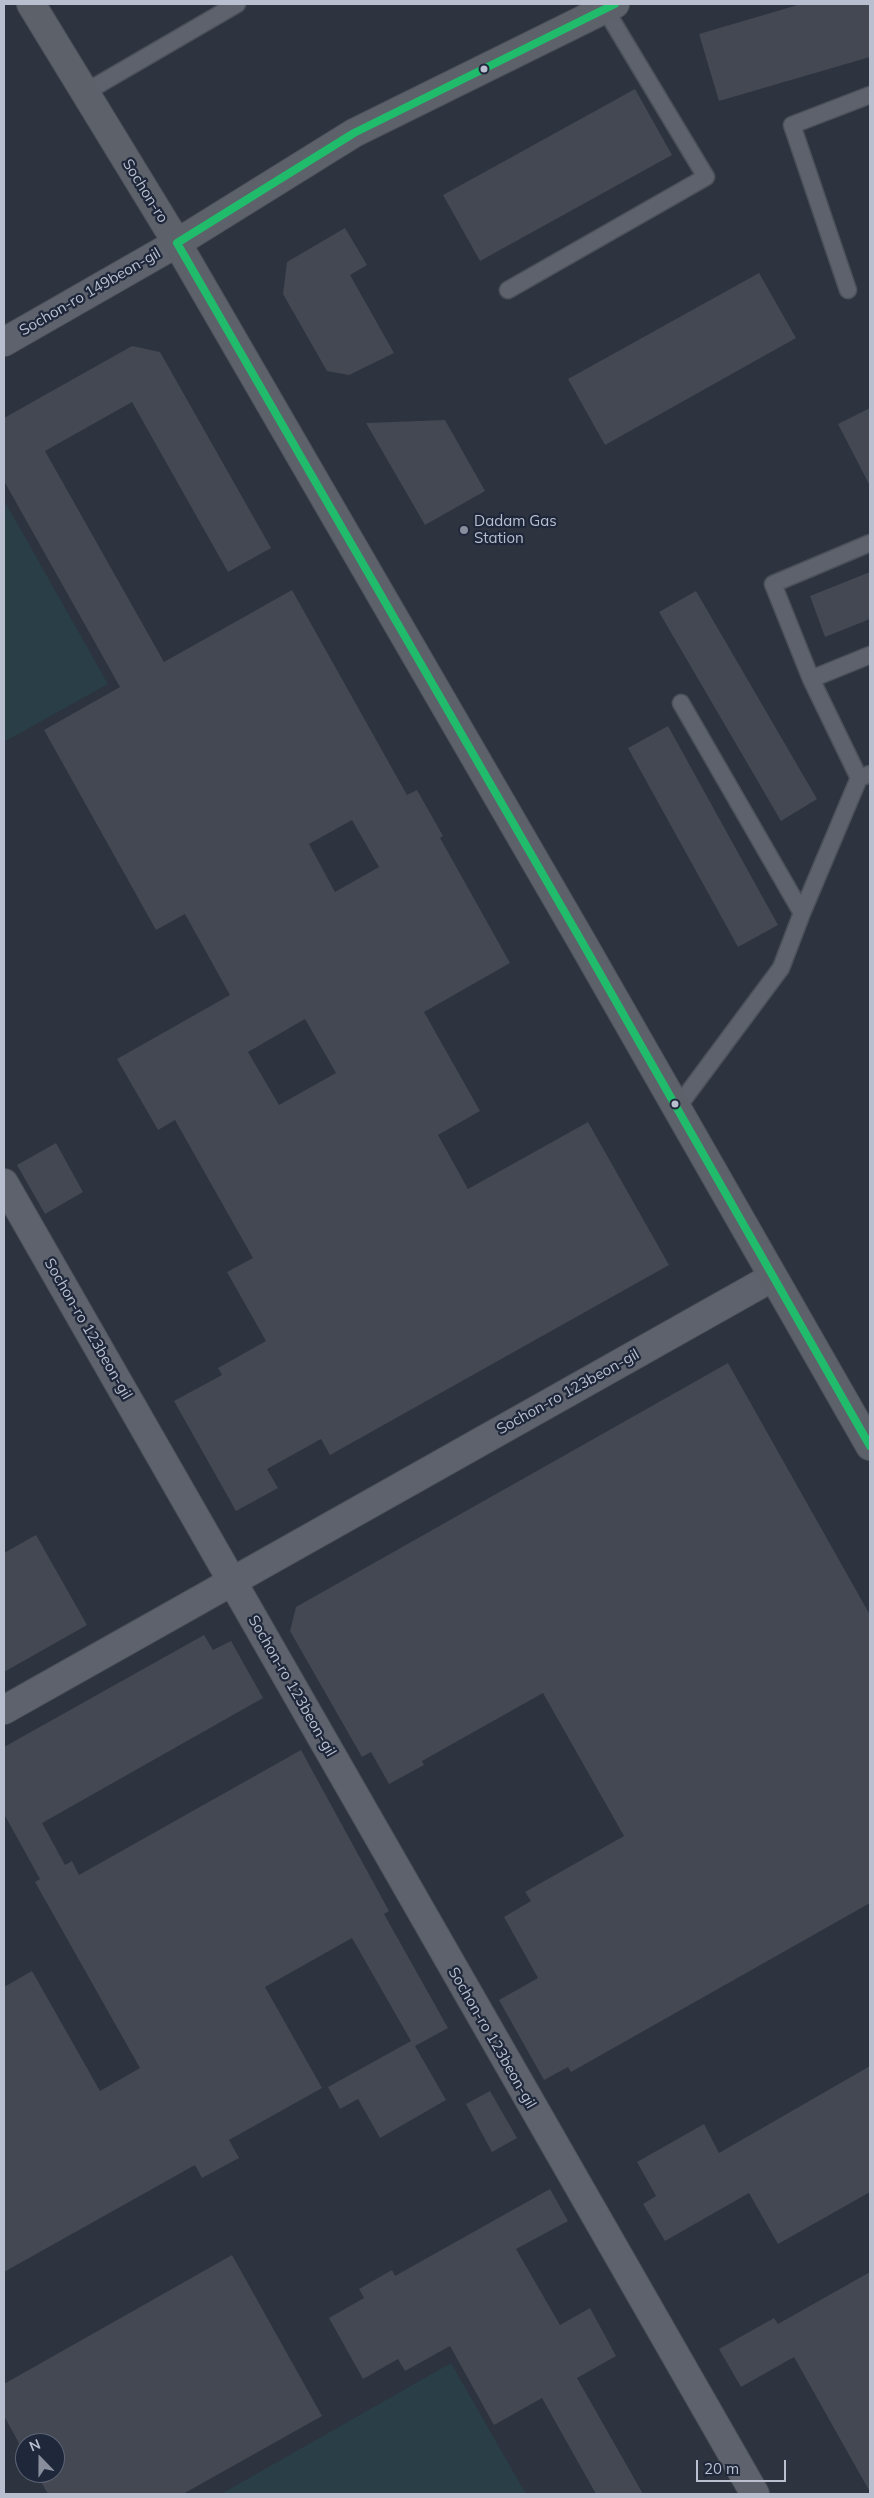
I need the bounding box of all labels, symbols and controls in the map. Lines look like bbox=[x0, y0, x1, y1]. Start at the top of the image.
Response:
unlabelled marker bbox=[479, 64, 489, 74]
street label: Sochon-ro bbox=[118, 156, 172, 226]
street label: Sochon-ro 149beon-gil bbox=[16, 244, 164, 340]
place label: Dadam Gas Station bbox=[474, 512, 557, 547]
marker: Dadam Gas Station bbox=[458, 524, 470, 536]
unlabelled marker bbox=[670, 1099, 680, 1109]
street label: Sochon-ro 123beon-gil bbox=[40, 1255, 136, 1403]
street label: Sochon-ro 123beon-gil bbox=[494, 1345, 642, 1439]
street label: Sochon-ro 123beon-gil bbox=[244, 1612, 340, 1760]
street label: Sochon-ro 123beon-gil bbox=[444, 1964, 540, 2112]
north arrow bbox=[15, 2433, 65, 2483]
text: N bbox=[26, 2435, 43, 2455]
scale bar bbox=[699, 2450, 789, 2482]
text: 20 m bbox=[704, 2459, 739, 2478]

